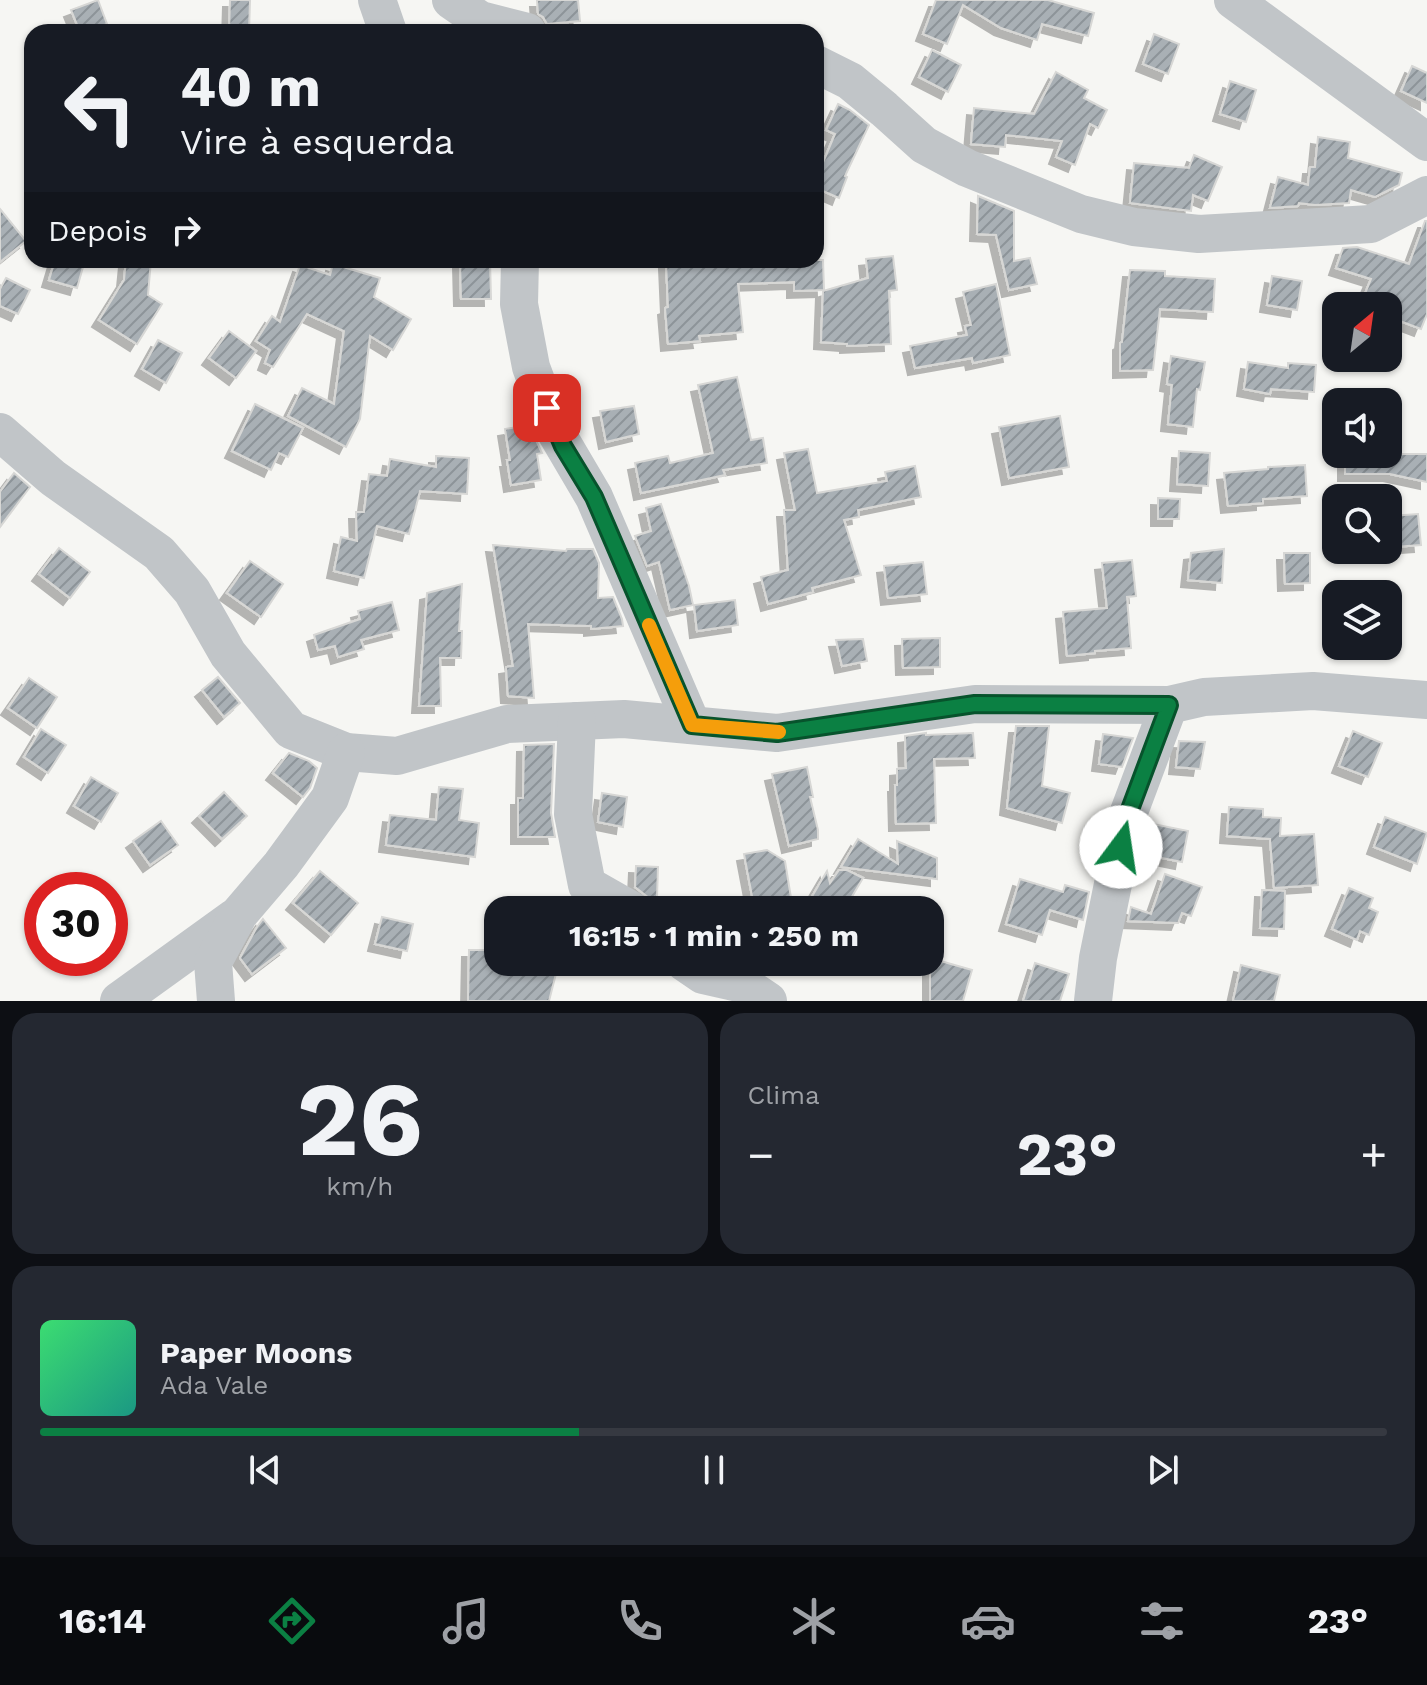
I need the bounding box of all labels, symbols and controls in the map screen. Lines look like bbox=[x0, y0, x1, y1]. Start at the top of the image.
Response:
text: 40 m bbox=[180, 54, 321, 120]
icon: left bbox=[48, 56, 152, 160]
text: Vire à esquerda bbox=[180, 121, 454, 163]
icon: right bbox=[164, 208, 208, 252]
text: Depois bbox=[48, 213, 148, 248]
north arrow bbox=[1322, 292, 1402, 372]
map controls bbox=[1322, 292, 1402, 660]
pin bbox=[513, 374, 581, 442]
icon: arrive bbox=[525, 386, 569, 430]
button: sound bbox=[1322, 388, 1402, 468]
button: search bbox=[1322, 484, 1402, 564]
button: layers bbox=[1322, 580, 1402, 660]
position arrow bbox=[1079, 805, 1163, 889]
speed limit sign: 30 bbox=[24, 872, 128, 976]
text: 16:15 · 1 min · 250 m bbox=[569, 918, 859, 953]
text: 26 bbox=[297, 1058, 423, 1180]
text: Clima bbox=[748, 1080, 820, 1110]
text: 23° bbox=[1017, 1119, 1118, 1190]
text: − bbox=[748, 1129, 774, 1181]
text: + bbox=[1360, 1129, 1387, 1181]
text: km/h bbox=[326, 1171, 393, 1201]
text: Paper Moons bbox=[160, 1335, 352, 1370]
text: Ada Vale bbox=[160, 1370, 268, 1400]
icon: previous bbox=[243, 1448, 287, 1492]
icon: pause bbox=[692, 1448, 736, 1492]
icon: next bbox=[1141, 1448, 1185, 1492]
icon: directions bbox=[264, 1593, 320, 1649]
icon: music bbox=[438, 1593, 494, 1649]
icon: phone bbox=[612, 1593, 668, 1649]
icon: climate bbox=[786, 1593, 842, 1649]
icon: car bbox=[960, 1593, 1016, 1649]
icon: filters bbox=[1134, 1593, 1190, 1649]
text: 16:14 bbox=[59, 1600, 146, 1642]
text: 23° bbox=[1307, 1600, 1368, 1642]

